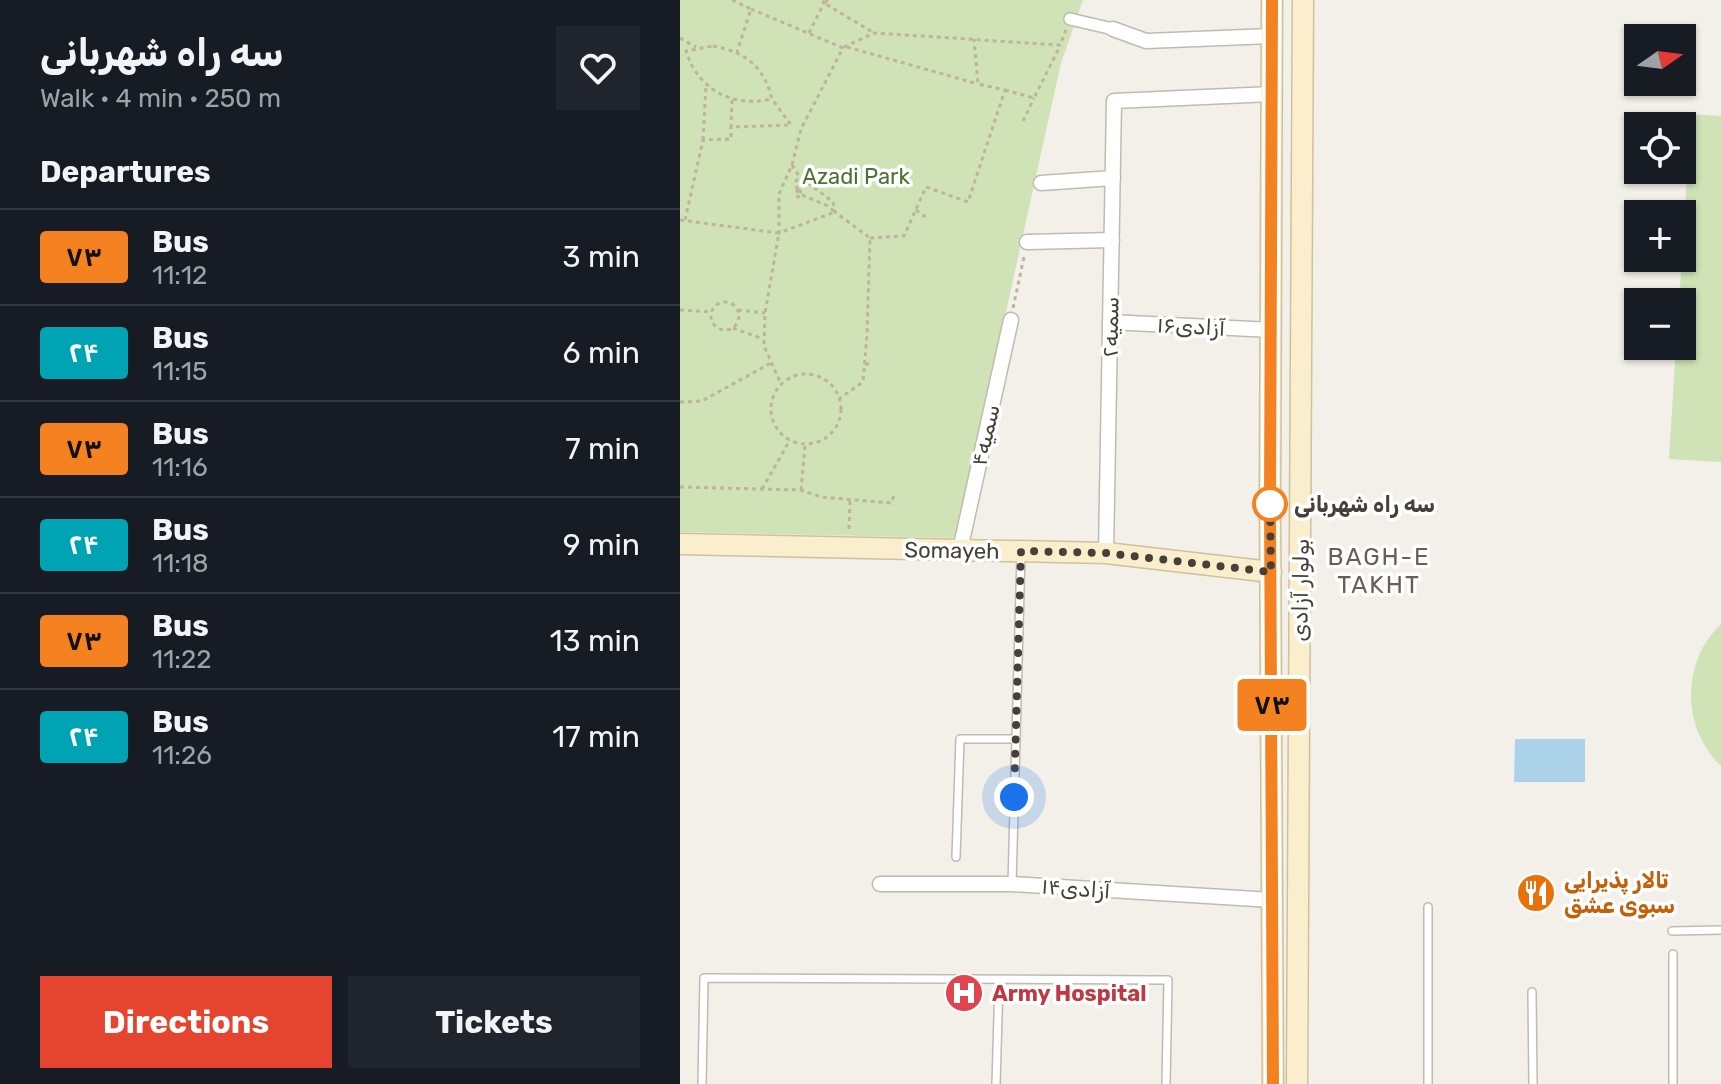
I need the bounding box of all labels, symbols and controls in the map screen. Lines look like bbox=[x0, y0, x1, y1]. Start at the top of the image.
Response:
north arrow bbox=[1624, 24, 1696, 96]
map controls bbox=[1624, 24, 1696, 360]
button: heart bbox=[556, 26, 640, 110]
text: سه راه شهربانی bbox=[40, 30, 283, 76]
text: Walk · 4 min · 250 m bbox=[40, 83, 281, 114]
button: locate bbox=[1624, 112, 1696, 184]
text: Departures bbox=[40, 154, 211, 190]
park label: Azadi Park bbox=[802, 163, 910, 190]
button: + bbox=[1624, 200, 1696, 272]
text: Bus bbox=[152, 224, 209, 260]
text: 3 min bbox=[563, 239, 640, 275]
text: ۷۳ bbox=[65, 240, 103, 273]
text: 11:12 bbox=[152, 260, 207, 291]
button: − bbox=[1624, 288, 1696, 360]
street label: ۲سمیه bbox=[1096, 296, 1125, 358]
street label: آزادی۱۶ bbox=[1156, 311, 1227, 342]
text: Bus bbox=[152, 320, 209, 356]
text: 6 min bbox=[562, 335, 640, 371]
text: ۲۴ bbox=[69, 336, 99, 369]
text: 11:15 bbox=[152, 356, 207, 387]
street label: سمیه۴ bbox=[965, 402, 1006, 469]
text: Bus bbox=[152, 416, 209, 452]
text: 7 min bbox=[565, 431, 640, 467]
text: ۷۳ bbox=[65, 432, 103, 465]
text: 11:16 bbox=[152, 452, 208, 483]
marker: سه راه شهربانی bbox=[1253, 487, 1287, 521]
place label: سه راه شهربانی bbox=[1294, 491, 1435, 518]
text: Bus bbox=[152, 512, 209, 548]
text: 9 min bbox=[563, 527, 640, 563]
text: ۲۴ bbox=[69, 528, 99, 561]
street label: Somayeh bbox=[904, 536, 1000, 565]
street label: بولوار آزادی bbox=[1286, 538, 1315, 642]
district label: BAGH-E TAKHT bbox=[1328, 543, 1430, 599]
text: 11:18 bbox=[152, 548, 209, 579]
text: Bus bbox=[152, 608, 209, 644]
text: 13 min bbox=[550, 623, 640, 659]
text: ۷۳ bbox=[65, 624, 103, 657]
text: 11:22 bbox=[152, 644, 211, 675]
line badge: ۷۳ bbox=[1236, 679, 1308, 731]
text: ۷۳ bbox=[1253, 688, 1291, 721]
text: Bus bbox=[152, 704, 209, 740]
text: 17 min bbox=[552, 719, 640, 755]
text: ۲۴ bbox=[69, 720, 99, 753]
text: 11:26 bbox=[152, 740, 212, 771]
your location bbox=[994, 777, 1034, 817]
place label: تالار پذیرایی سبوی عشق bbox=[1564, 867, 1675, 919]
restaurant icon: تالار پذیرایی سبوی عشق bbox=[1515, 872, 1557, 914]
street label: آزادی۱۴ bbox=[1041, 873, 1112, 904]
hospital icon: Army Hospital bbox=[943, 972, 985, 1014]
button: Directions bbox=[40, 976, 332, 1068]
button: Tickets bbox=[348, 976, 640, 1068]
place label: Army Hospital bbox=[992, 980, 1146, 1007]

